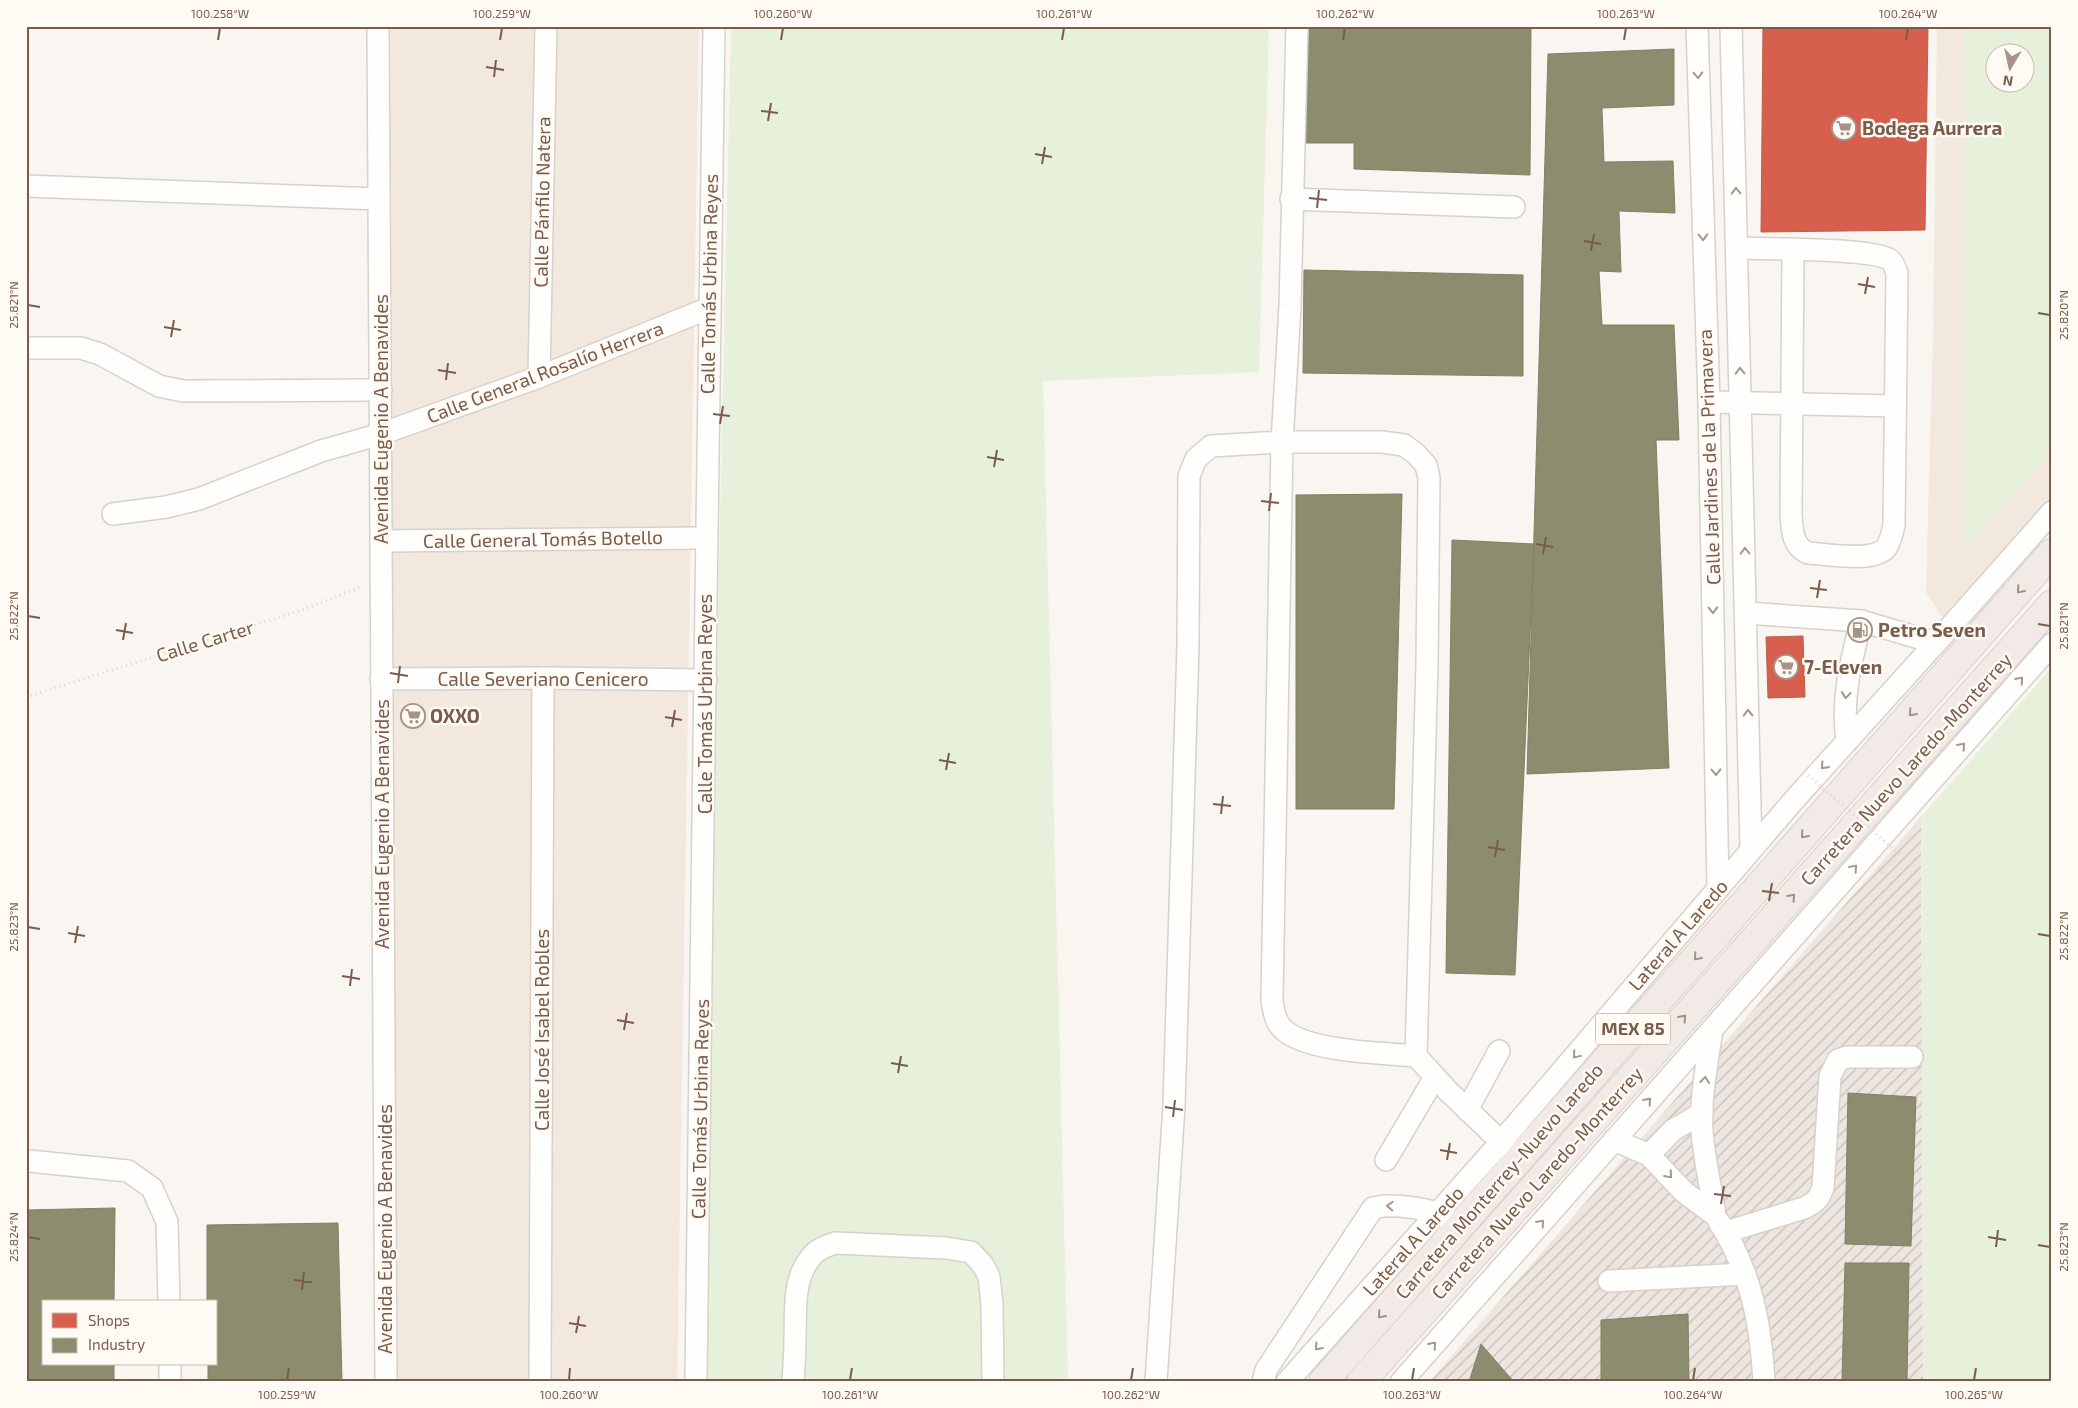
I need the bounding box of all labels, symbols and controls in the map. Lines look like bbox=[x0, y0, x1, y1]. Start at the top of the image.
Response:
text: 100.258°W bbox=[191, 6, 249, 20]
text: 100.259°W bbox=[473, 6, 531, 20]
text: 100.260°W bbox=[754, 6, 812, 20]
text: 100.261°W bbox=[1036, 6, 1092, 20]
text: 100.262°W bbox=[1316, 6, 1374, 20]
text: 100.263°W bbox=[1597, 6, 1655, 20]
text: 100.264°W bbox=[1879, 6, 1937, 20]
north arrow bbox=[1986, 42, 2036, 92]
one-way arrow bbox=[1693, 71, 1704, 79]
text: N bbox=[2002, 72, 2014, 91]
supermarket icon: Bodega Aurrera bbox=[1831, 115, 1857, 141]
street label: Calle Pánfilo Natera bbox=[529, 116, 554, 288]
place label: Bodega Aurrera bbox=[1862, 116, 2002, 139]
street label: Calle Tomás Urbina Reyes bbox=[695, 174, 722, 394]
one-way arrow bbox=[1731, 187, 1741, 194]
one-way arrow bbox=[1698, 234, 1709, 242]
text: 25.821°N bbox=[6, 281, 20, 329]
text: 25.820°N bbox=[2056, 290, 2070, 340]
street label: Avenida Eugenio A Benavides bbox=[369, 294, 392, 544]
street label: Calle General Rosalío Herrera bbox=[423, 316, 667, 427]
street label: Calle Jardines de la Primavera bbox=[1693, 329, 1724, 585]
one-way arrow bbox=[1735, 367, 1746, 375]
street label: Calle General Tomás Botello bbox=[423, 525, 663, 552]
one-way arrow bbox=[1739, 547, 1750, 555]
one-way arrow bbox=[2016, 584, 2025, 593]
text: 25.822°N bbox=[6, 591, 20, 641]
street label: Calle Tomás Urbina Reyes bbox=[693, 594, 716, 814]
text: 25.821°N bbox=[2056, 602, 2070, 650]
one-way arrow bbox=[1708, 606, 1719, 614]
street label: Calle Carter bbox=[153, 615, 257, 666]
fuel station icon: Petro Seven bbox=[1847, 617, 1873, 643]
place label: Petro Seven bbox=[1878, 618, 1986, 641]
street label: Carretera Nuevo Laredo-Monterrey bbox=[1795, 648, 2016, 890]
supermarket icon: 7-Eleven bbox=[1773, 654, 1799, 680]
place label: 7-Eleven bbox=[1804, 655, 1882, 678]
street label: Calle Severiano Cenicero bbox=[437, 667, 649, 690]
one-way arrow bbox=[2014, 676, 2023, 685]
one-way arrow bbox=[1840, 692, 1851, 700]
street label: Avenida Eugenio A Benavides bbox=[370, 699, 393, 949]
supermarket icon: OXXO bbox=[400, 703, 426, 729]
place label: OXXO bbox=[430, 704, 480, 727]
one-way arrow bbox=[1909, 708, 1918, 717]
one-way arrow bbox=[1743, 709, 1753, 716]
one-way arrow bbox=[1956, 743, 1965, 752]
one-way arrow bbox=[1821, 761, 1830, 770]
one-way arrow bbox=[1711, 768, 1721, 776]
one-way arrow bbox=[1802, 829, 1810, 838]
one-way arrow bbox=[1849, 865, 1858, 874]
street label: Lateral A Laredo bbox=[1623, 874, 1732, 995]
one-way arrow bbox=[1786, 893, 1795, 902]
text: 25.823°N bbox=[6, 902, 20, 952]
text: 25.822°N bbox=[2056, 911, 2070, 961]
street label: Calle José Isabel Robles bbox=[530, 929, 553, 1131]
one-way arrow bbox=[1694, 951, 1703, 960]
street label: Calle Tomás Urbina Reyes bbox=[686, 999, 713, 1219]
road number: MEX 85 bbox=[1596, 1014, 1670, 1044]
one-way arrow bbox=[1678, 1014, 1687, 1023]
one-way arrow bbox=[1572, 1049, 1581, 1058]
street label: Carretera Monterrey-Nuevo Laredo bbox=[1390, 1058, 1607, 1303]
street label: Carretera Nuevo Laredo-Monterrey bbox=[1426, 1062, 1647, 1304]
one-way arrow bbox=[1699, 1076, 1709, 1085]
one-way arrow bbox=[1643, 1098, 1652, 1107]
street label: Avenida Eugenio A Benavides bbox=[373, 1104, 396, 1354]
one-way arrow bbox=[1663, 1169, 1672, 1178]
street label: Lateral A Laredo bbox=[1357, 1181, 1468, 1300]
one-way arrow bbox=[1386, 1201, 1394, 1212]
text: 25.824°N bbox=[6, 1212, 20, 1262]
one-way arrow bbox=[1535, 1220, 1543, 1229]
text: 25.823°N bbox=[2056, 1222, 2070, 1272]
legend bbox=[42, 1300, 218, 1366]
one-way arrow bbox=[1378, 1310, 1387, 1319]
text: Shops bbox=[88, 1311, 130, 1329]
text: Industry bbox=[88, 1335, 145, 1353]
one-way arrow bbox=[1427, 1341, 1436, 1350]
one-way arrow bbox=[1315, 1342, 1324, 1351]
text: 100.259°W bbox=[258, 1387, 316, 1401]
text: 100.260°W bbox=[540, 1387, 598, 1401]
text: 100.261°W bbox=[822, 1387, 878, 1401]
text: 100.262°W bbox=[1102, 1387, 1160, 1401]
text: 100.263°W bbox=[1383, 1387, 1441, 1401]
text: 100.264°W bbox=[1664, 1387, 1722, 1401]
text: 100.265°W bbox=[1945, 1387, 2003, 1401]

